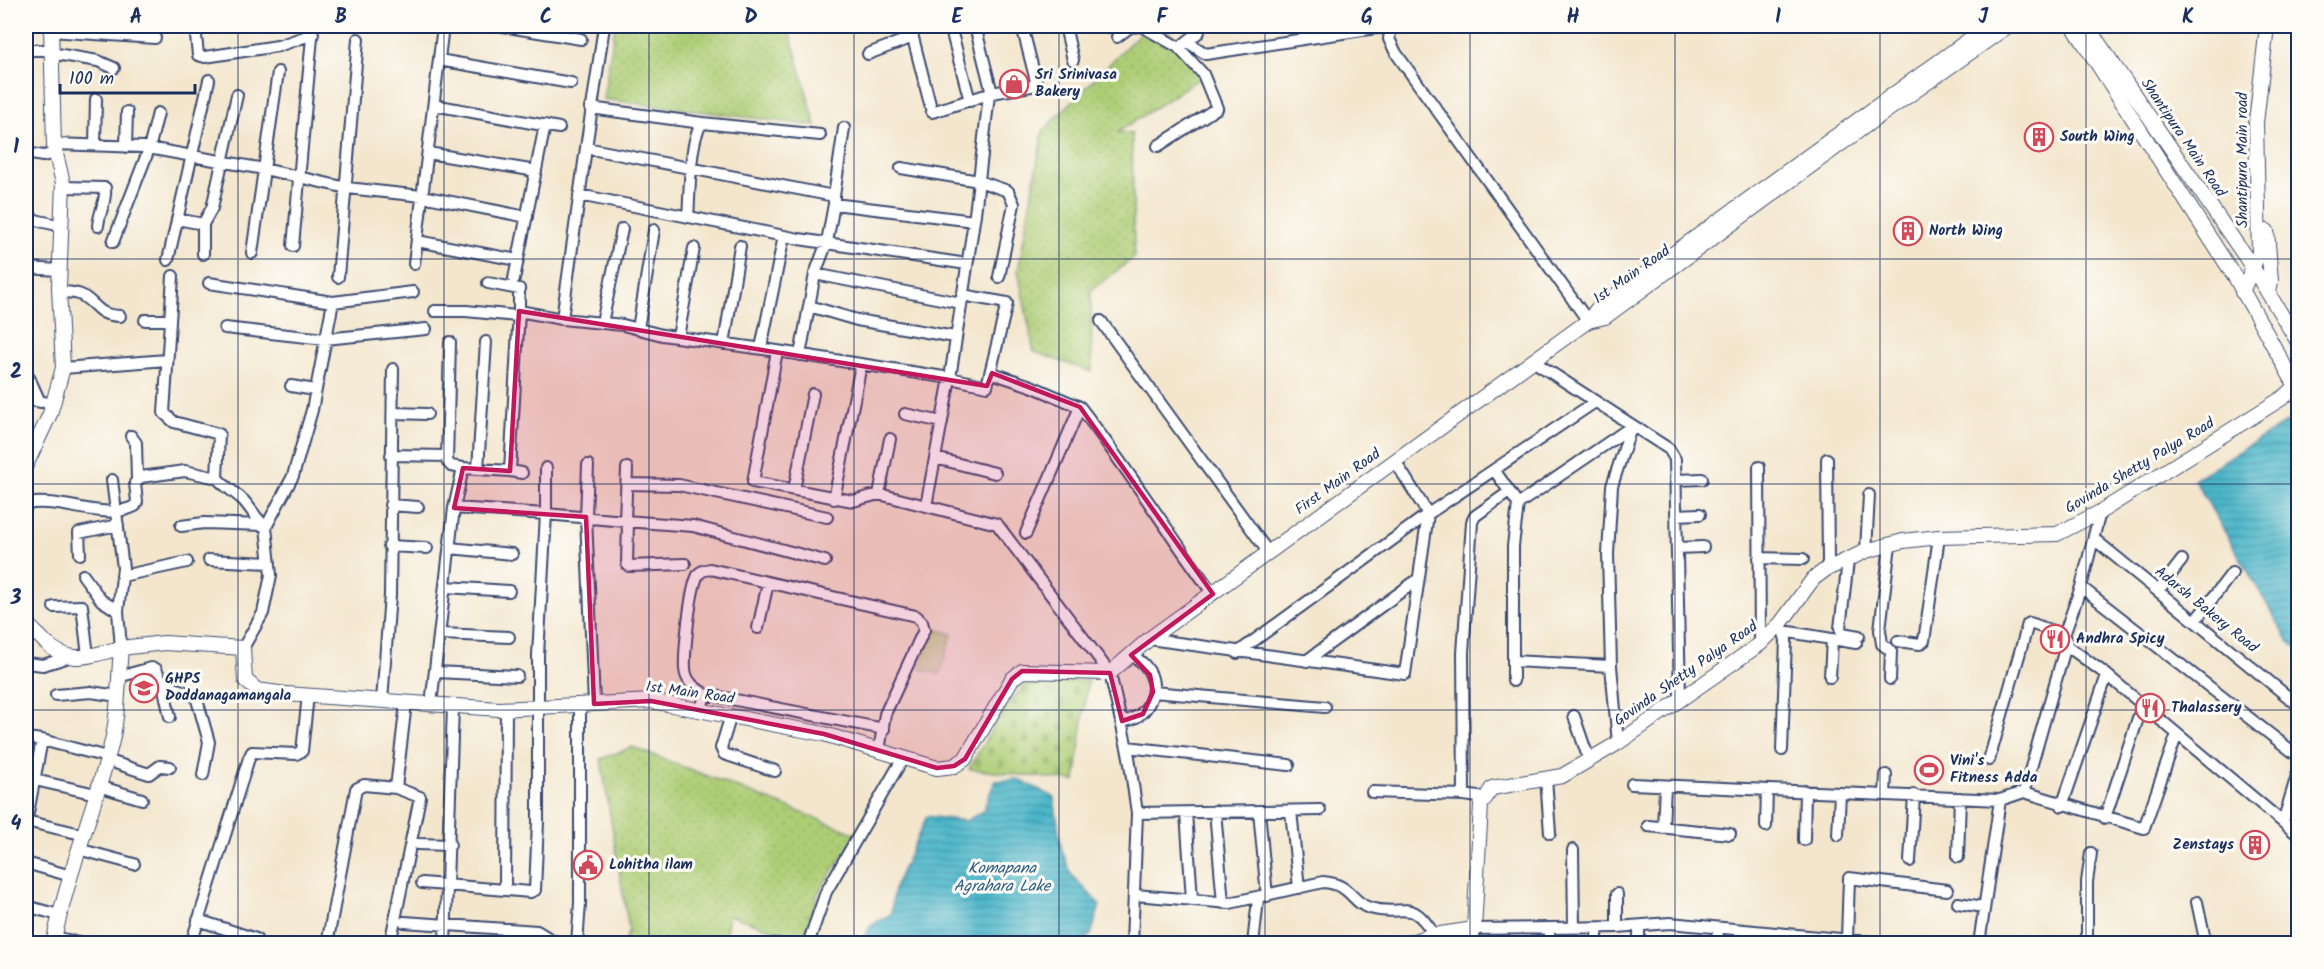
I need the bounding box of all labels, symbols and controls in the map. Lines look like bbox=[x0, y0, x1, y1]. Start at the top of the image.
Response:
text: A bbox=[130, 2, 142, 34]
text: B bbox=[335, 2, 347, 34]
text: C bbox=[540, 2, 552, 34]
text: D bbox=[744, 2, 758, 34]
text: E bbox=[951, 2, 963, 34]
text: F bbox=[1157, 2, 1169, 34]
text: G bbox=[1361, 2, 1373, 34]
text: H bbox=[1566, 2, 1580, 34]
text: I bbox=[1775, 2, 1781, 34]
text: J bbox=[1978, 2, 1989, 34]
text: K bbox=[2182, 2, 2194, 34]
scale bar bbox=[60, 57, 195, 95]
place label: Sri Srinivasa Bakery bbox=[1035, 63, 1117, 104]
text: 100 m bbox=[69, 65, 114, 94]
shop icon: Sri Srinivasa Bakery bbox=[998, 68, 1030, 100]
street label: Shantipura Main Road bbox=[2134, 74, 2232, 203]
street label: Shantipura Main road bbox=[2231, 92, 2255, 228]
building icon: South Wing bbox=[2023, 121, 2055, 153]
place label: South Wing bbox=[2060, 125, 2135, 149]
text: 1 bbox=[13, 132, 19, 164]
building icon: North Wing bbox=[1892, 215, 1924, 247]
place label: North Wing bbox=[1929, 219, 2003, 243]
street label: 1st Main Road bbox=[1588, 239, 1676, 310]
text: 2 bbox=[10, 357, 22, 389]
street label: Govinda Shetty Palya Road bbox=[2061, 411, 2220, 520]
street label: First Main Road bbox=[1290, 442, 1386, 521]
street label: Adarsh Bakery Road bbox=[2149, 561, 2263, 660]
text: 3 bbox=[10, 583, 22, 615]
street label: Govinda Shetty Palya Road bbox=[1609, 615, 1763, 733]
restaurant icon: Andhra Spicy bbox=[2039, 623, 2071, 655]
place label: Andhra Spicy bbox=[2076, 627, 2165, 651]
place label: GHPS Doddanagamangala bbox=[165, 667, 292, 708]
school or university icon: GHPS Doddanagamangala bbox=[128, 672, 160, 704]
street label: 1st Main Road bbox=[644, 675, 736, 711]
restaurant icon: Thalassery bbox=[2134, 692, 2166, 724]
place label: Thalassery bbox=[2171, 696, 2242, 720]
place label: Vini's Fitness Adda bbox=[1950, 749, 2038, 790]
sports icon: Vini's Fitness Adda bbox=[1913, 754, 1945, 786]
text: 4 bbox=[11, 809, 22, 841]
building icon: Zenstays bbox=[2239, 829, 2271, 861]
place label: Zenstays bbox=[2172, 833, 2234, 857]
public building icon: Lohitha ilam bbox=[572, 849, 604, 881]
place label: Lohitha ilam bbox=[609, 853, 693, 877]
water label: Komapana Agrahara Lake bbox=[954, 856, 1052, 899]

